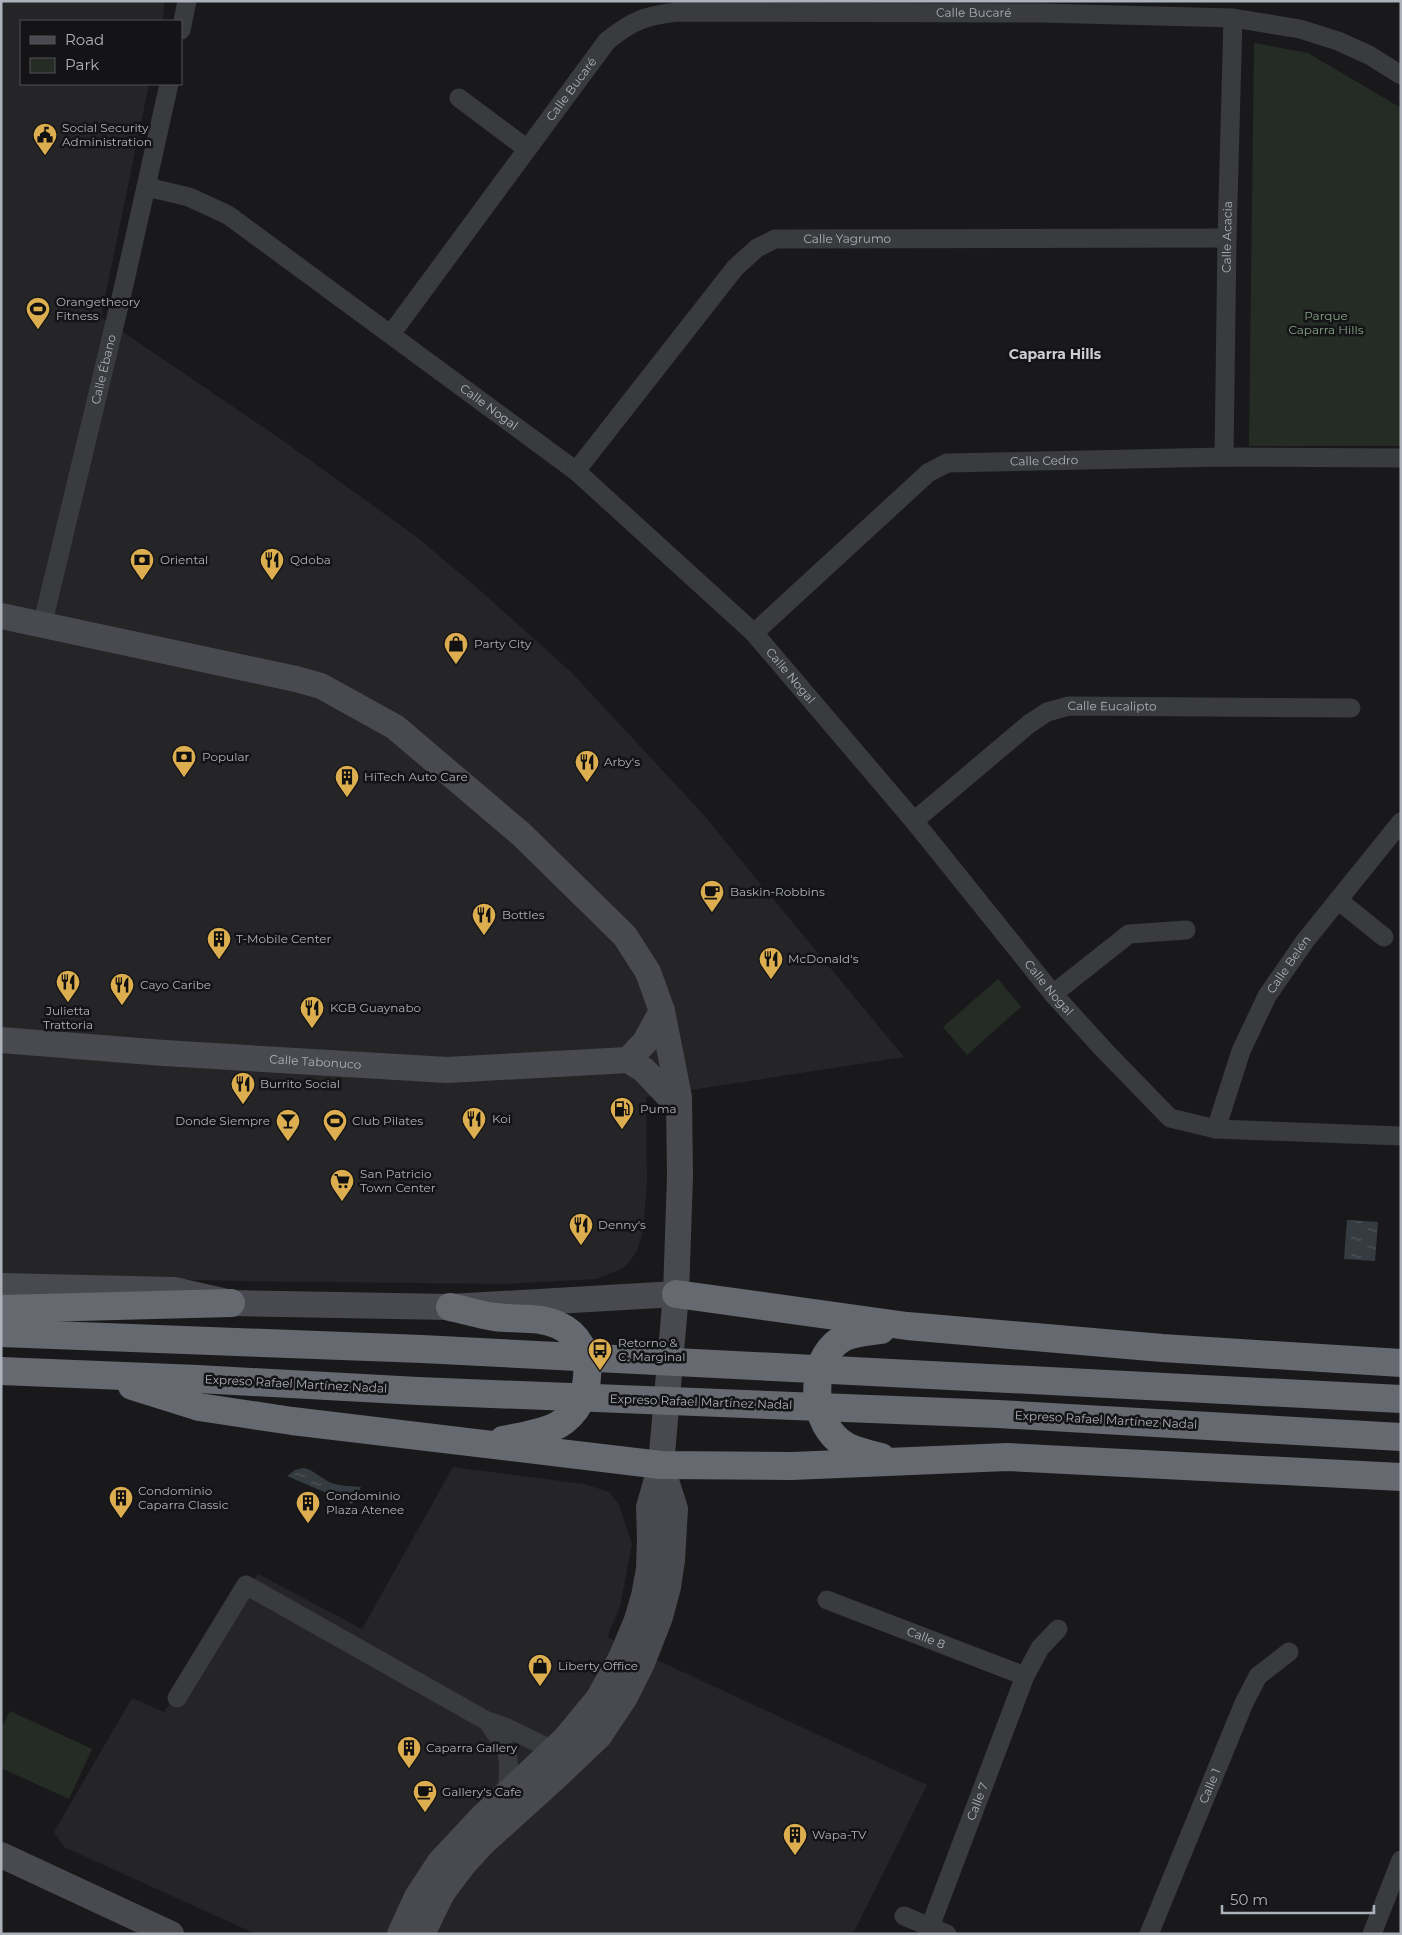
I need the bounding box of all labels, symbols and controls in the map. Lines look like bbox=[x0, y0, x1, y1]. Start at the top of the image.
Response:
street label: Calle Bucaré bbox=[936, 5, 1011, 20]
legend bbox=[20, 20, 182, 85]
text: Road bbox=[65, 30, 104, 49]
street label: Calle Bucaré bbox=[543, 54, 599, 124]
text: Park bbox=[65, 55, 99, 74]
place label: Social Security Administration bbox=[62, 120, 152, 149]
public building icon: Social Security Administration bbox=[32, 122, 58, 156]
street label: Calle Acacia bbox=[1219, 201, 1235, 273]
street label: Calle Yagrumo bbox=[803, 231, 891, 246]
place label: Orangetheory Fitness bbox=[56, 294, 141, 323]
sports icon: Orangetheory Fitness bbox=[25, 296, 51, 330]
park label: Parque Caparra Hills bbox=[1288, 308, 1364, 337]
street label: Calle Ébano bbox=[88, 333, 119, 406]
district label: Caparra Hills bbox=[1009, 345, 1102, 363]
street label: Calle Nogal bbox=[457, 380, 521, 433]
street label: Calle Cedro bbox=[1010, 452, 1078, 469]
bank icon: Oriental bbox=[129, 547, 155, 581]
restaurant icon: Qdoba bbox=[259, 547, 285, 581]
place label: Oriental bbox=[160, 552, 208, 567]
place label: Qdoba bbox=[290, 552, 331, 567]
shop icon: Party City bbox=[443, 631, 469, 665]
place label: Party City bbox=[474, 636, 532, 651]
street label: Calle Nogal bbox=[763, 645, 819, 706]
street label: Calle Eucalipto bbox=[1068, 698, 1157, 714]
bank icon: Popular bbox=[171, 744, 197, 778]
place label: Popular bbox=[202, 749, 249, 764]
restaurant icon: Arby's bbox=[574, 749, 600, 783]
place label: Arby's bbox=[604, 754, 640, 769]
building icon: HiTech Auto Care bbox=[334, 764, 360, 798]
place label: HiTech Auto Care bbox=[364, 769, 468, 784]
cafe icon: Baskin-Robbins bbox=[699, 879, 725, 913]
place label: Baskin-Robbins bbox=[730, 884, 825, 899]
restaurant icon: Bottles bbox=[471, 902, 497, 936]
place label: Bottles bbox=[502, 907, 545, 922]
building icon: T-Mobile Center bbox=[206, 926, 232, 960]
place label: T-Mobile Center bbox=[236, 931, 332, 946]
street label: Calle Belén bbox=[1263, 932, 1314, 996]
restaurant icon: McDonald's bbox=[758, 946, 784, 980]
place label: McDonald's bbox=[788, 951, 859, 966]
street label: Calle Nogal bbox=[1021, 956, 1077, 1018]
restaurant icon: Julietta Trattoria bbox=[55, 969, 81, 1003]
restaurant icon: Cayo Caribe bbox=[109, 972, 135, 1006]
place label: Cayo Caribe bbox=[140, 977, 211, 992]
restaurant icon: KGB Guaynabo bbox=[299, 995, 325, 1029]
place label: KGB Guaynabo bbox=[330, 1000, 421, 1015]
place label: Julietta Trattoria bbox=[43, 1003, 93, 1032]
street label: Calle Tabonuco bbox=[269, 1051, 362, 1072]
restaurant icon: Burrito Social bbox=[230, 1071, 256, 1105]
place label: Burrito Social bbox=[260, 1076, 340, 1091]
fuel station icon: Puma bbox=[609, 1096, 635, 1130]
place label: Puma bbox=[640, 1101, 677, 1116]
restaurant icon: Koi bbox=[461, 1106, 487, 1140]
bar icon: Donde Siempre bbox=[275, 1108, 301, 1142]
sports icon: Club Pilates bbox=[322, 1108, 348, 1142]
place label: Koi bbox=[492, 1111, 511, 1126]
place label: Donde Siempre bbox=[175, 1113, 270, 1128]
place label: Club Pilates bbox=[352, 1113, 423, 1128]
place label: San Patricio Town Center bbox=[360, 1166, 436, 1195]
supermarket icon: San Patricio Town Center bbox=[329, 1168, 355, 1202]
restaurant icon: Denny's bbox=[568, 1212, 594, 1246]
place label: Denny's bbox=[598, 1217, 646, 1232]
place label: Retorno & C. Marginal bbox=[618, 1335, 685, 1364]
bus stop icon: Retorno & C. Marginal bbox=[587, 1337, 613, 1371]
street label: Expreso Rafael Martínez Nadal bbox=[204, 1371, 388, 1396]
street label: Expreso Rafael Martínez Nadal bbox=[609, 1391, 793, 1412]
street label: Expreso Rafael Martínez Nadal bbox=[1014, 1407, 1198, 1432]
place label: Condominio Caparra Classic bbox=[138, 1483, 229, 1512]
building icon: Condominio Caparra Classic bbox=[108, 1485, 134, 1519]
place label: Condominio Plaza Atenee bbox=[326, 1488, 404, 1517]
building icon: Condominio Plaza Atenee bbox=[295, 1490, 321, 1524]
street label: Calle 8 bbox=[905, 1623, 948, 1652]
shop icon: Liberty Office bbox=[527, 1653, 553, 1687]
place label: Liberty Office bbox=[558, 1658, 638, 1673]
building icon: Caparra Gallery bbox=[396, 1735, 422, 1769]
place label: Caparra Gallery bbox=[426, 1740, 518, 1755]
street label: Calle 1 bbox=[1195, 1766, 1223, 1806]
cafe icon: Gallery's Cafe bbox=[412, 1779, 438, 1813]
street label: Calle 7 bbox=[963, 1780, 991, 1823]
place label: Gallery's Cafe bbox=[442, 1784, 521, 1799]
building icon: Wapa-TV bbox=[782, 1822, 808, 1856]
place label: Wapa-TV bbox=[812, 1827, 867, 1842]
scale bar bbox=[1222, 1882, 1374, 1914]
text: 50 m bbox=[1230, 1890, 1268, 1909]

